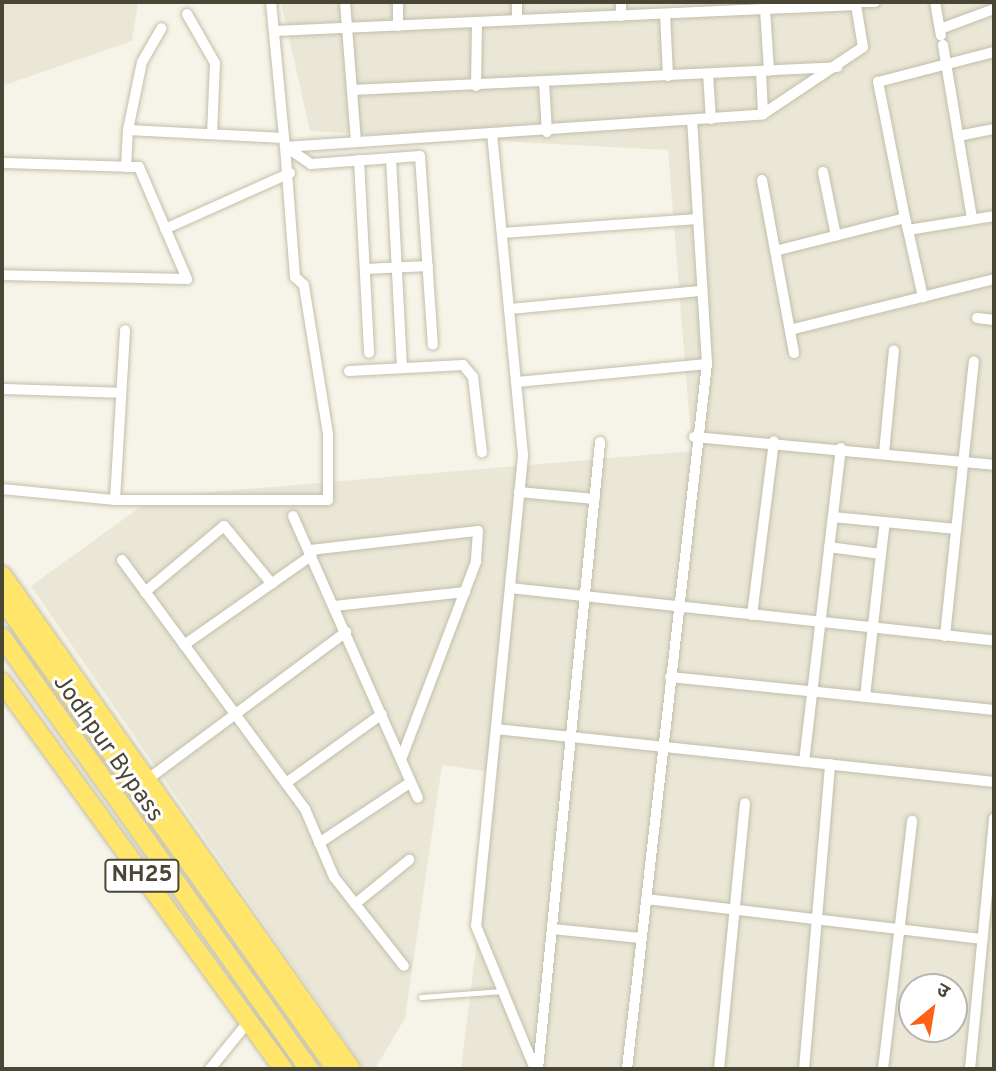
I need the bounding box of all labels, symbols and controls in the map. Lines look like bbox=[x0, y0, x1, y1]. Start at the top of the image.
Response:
street label: Jodhpur Bypass bbox=[45, 670, 169, 828]
road number: NH25 bbox=[104, 856, 180, 896]
north arrow bbox=[898, 973, 968, 1043]
text: उ bbox=[932, 978, 953, 1005]

